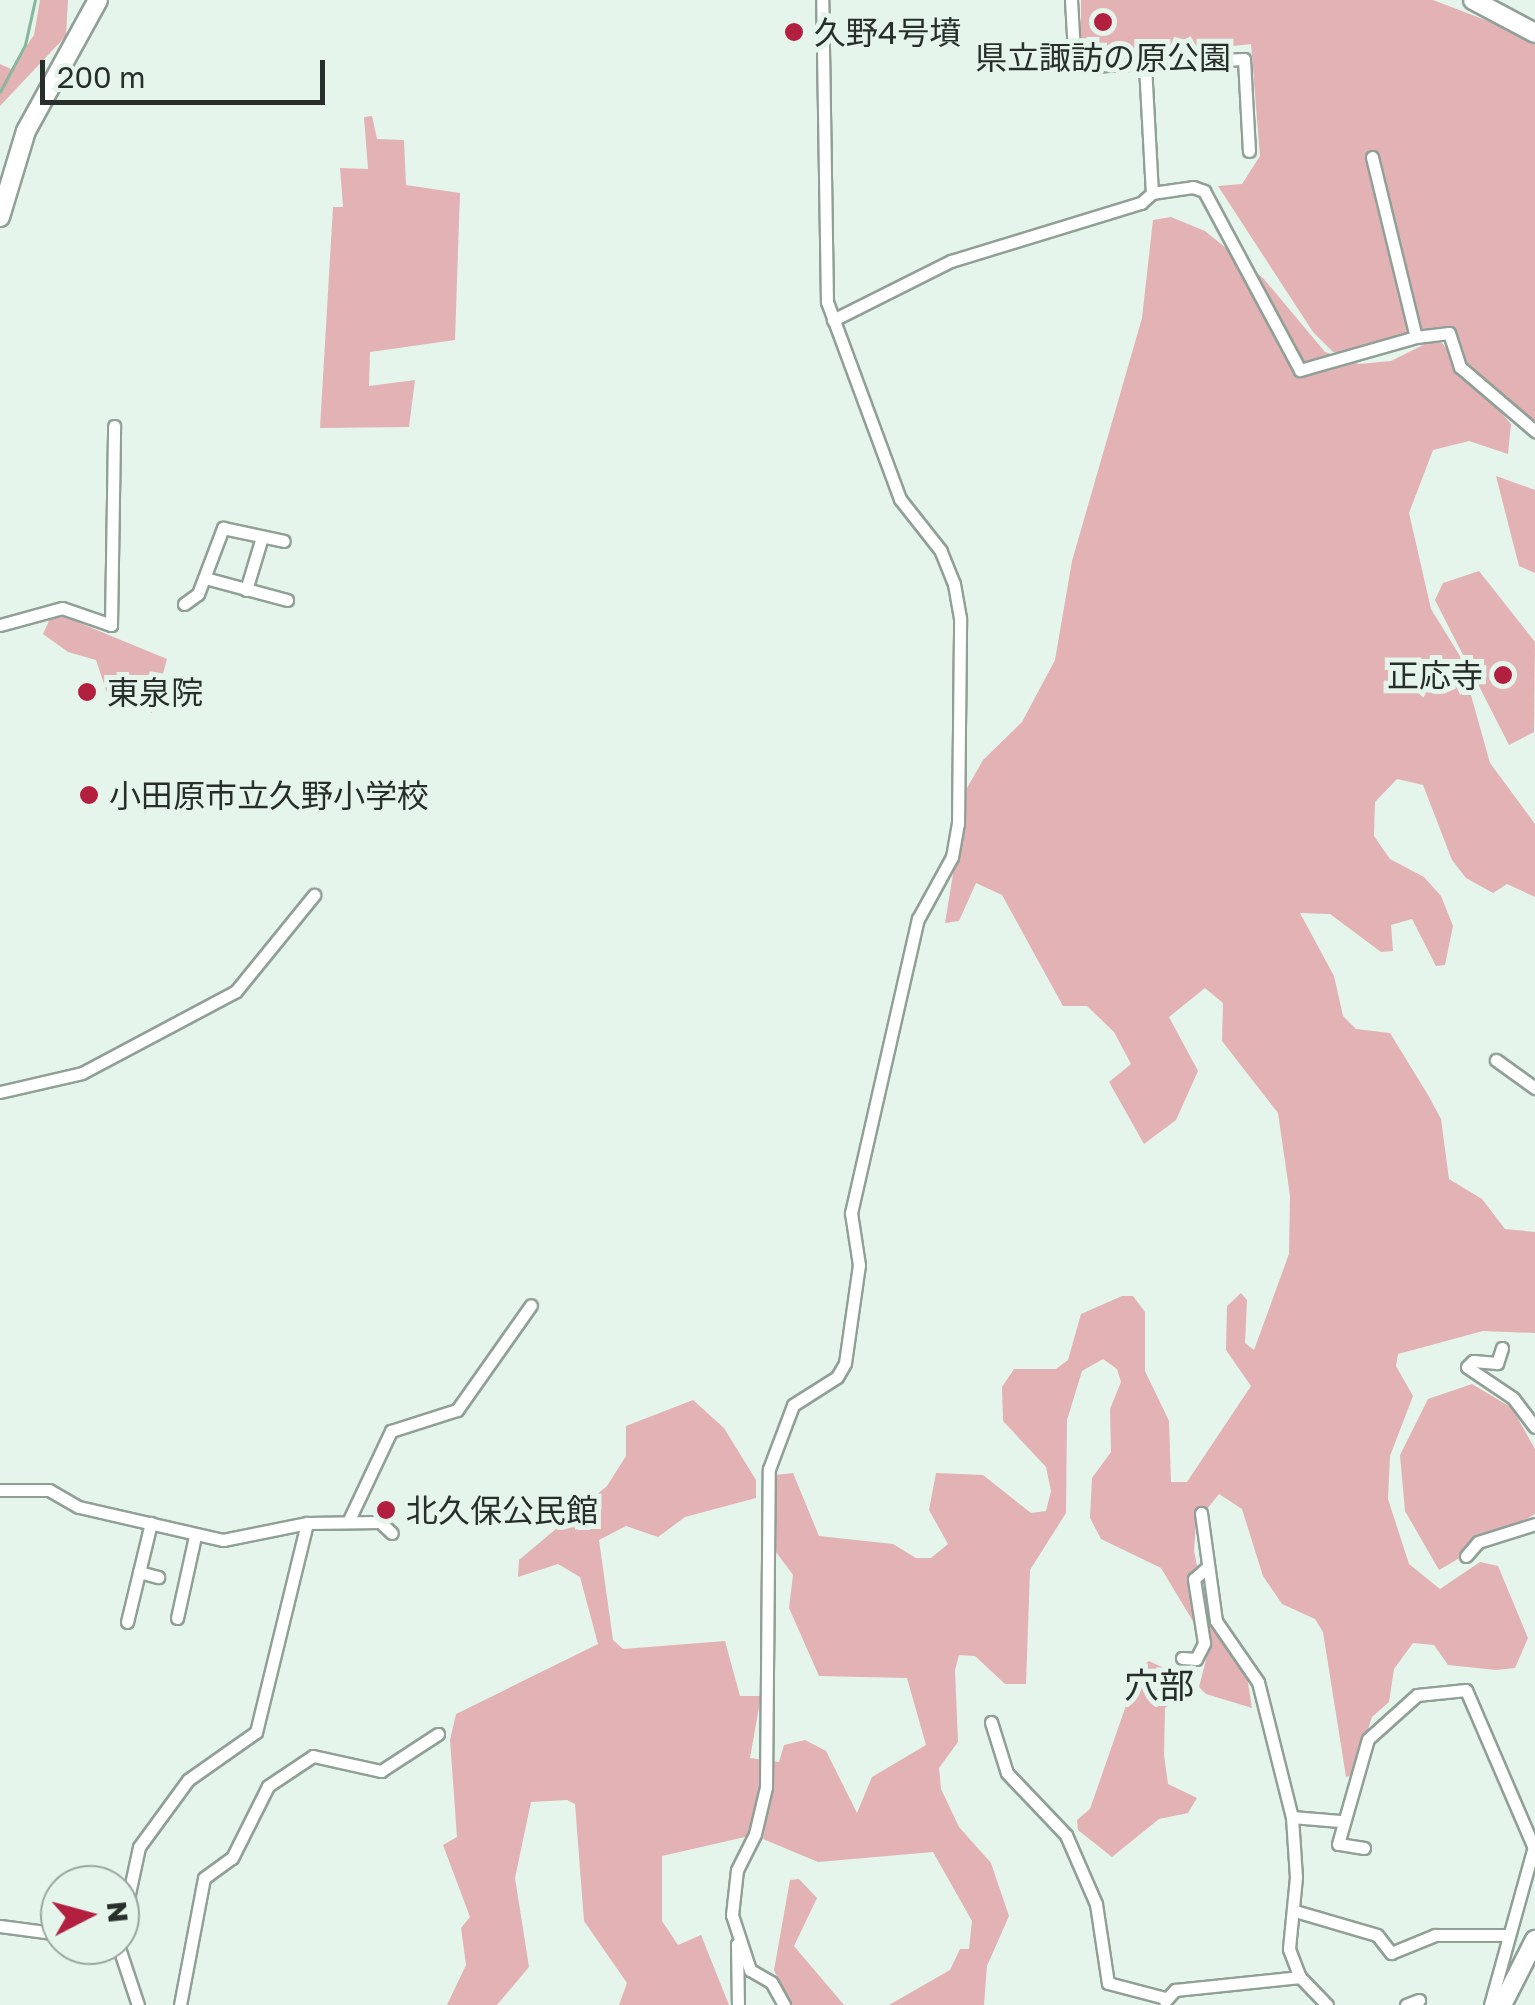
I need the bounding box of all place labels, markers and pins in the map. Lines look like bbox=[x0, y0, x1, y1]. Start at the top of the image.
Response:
marker: 県立諏訪の原公園 bbox=[1092, 11, 1114, 33]
place label: 久野4号墳 bbox=[814, 13, 962, 51]
marker: 久野4号墳 bbox=[783, 21, 805, 43]
place label: 県立諏訪の原公園 bbox=[975, 38, 1231, 76]
place label: 正応寺 bbox=[1387, 656, 1483, 694]
marker: 正応寺 bbox=[1492, 664, 1514, 686]
place label: 東泉院 bbox=[107, 673, 203, 711]
marker: 東泉院 bbox=[76, 681, 98, 703]
place label: 小田原市立久野小学校 bbox=[109, 776, 429, 814]
marker: 小田原市立久野小学校 bbox=[78, 784, 100, 806]
place label: 北久保公民館 bbox=[406, 1491, 598, 1529]
marker: 北久保公民館 bbox=[375, 1499, 397, 1521]

